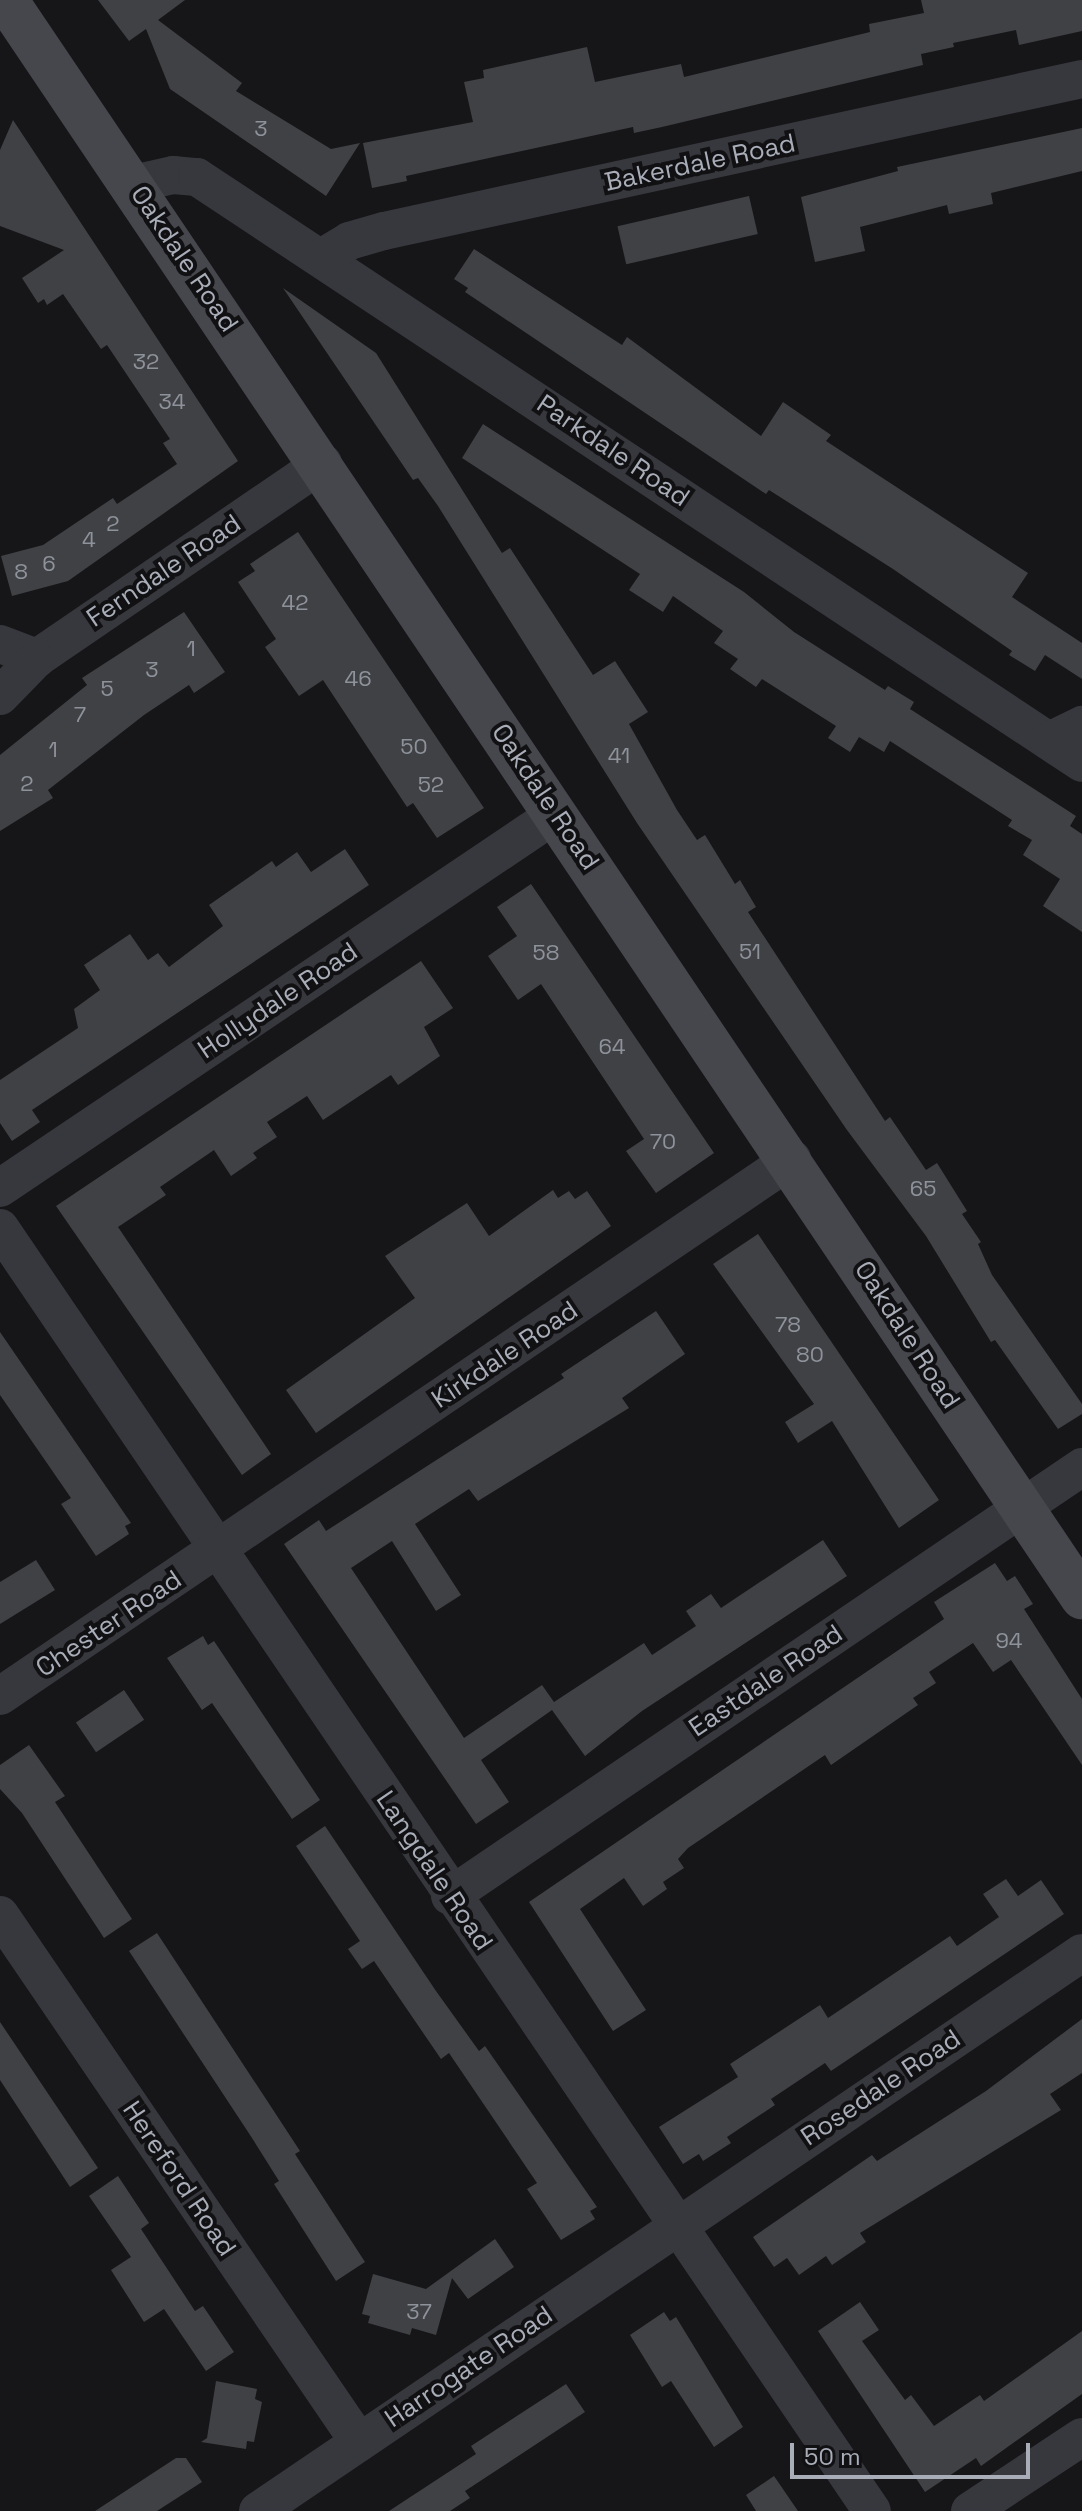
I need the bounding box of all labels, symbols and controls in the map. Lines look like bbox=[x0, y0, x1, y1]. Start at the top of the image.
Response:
house number: 3 bbox=[254, 116, 268, 142]
street label: Bakerdale Road bbox=[602, 128, 798, 198]
street label: Oakdale Road bbox=[124, 180, 244, 338]
house number: 32 bbox=[133, 349, 159, 375]
street label: Parkdale Road bbox=[531, 388, 695, 514]
house number: 34 bbox=[158, 389, 186, 415]
street label: Ferndale Road bbox=[81, 508, 247, 634]
house number: 2 bbox=[106, 511, 120, 537]
house number: 4 bbox=[82, 527, 96, 553]
house number: 6 bbox=[42, 551, 56, 577]
house number: 8 bbox=[14, 559, 28, 585]
house number: 42 bbox=[281, 590, 309, 616]
house number: 1 bbox=[186, 636, 196, 662]
house number: 3 bbox=[145, 657, 159, 683]
house number: 46 bbox=[344, 666, 372, 692]
house number: 5 bbox=[100, 676, 114, 702]
house number: 7 bbox=[74, 702, 86, 728]
street label: Oakdale Road bbox=[485, 718, 605, 876]
house number: 50 bbox=[400, 734, 428, 760]
house number: 1 bbox=[48, 737, 58, 763]
house number: 41 bbox=[608, 743, 630, 769]
house number: 2 bbox=[20, 771, 34, 797]
house number: 52 bbox=[418, 772, 444, 798]
street label: Hollydale Road bbox=[192, 936, 364, 1066]
house number: 51 bbox=[739, 939, 761, 965]
house number: 58 bbox=[533, 940, 559, 966]
house number: 64 bbox=[598, 1034, 626, 1060]
house number: 70 bbox=[650, 1129, 676, 1155]
house number: 65 bbox=[910, 1176, 936, 1202]
street label: Oakdale Road bbox=[848, 1255, 966, 1415]
street label: Kirkdale Road bbox=[426, 1295, 584, 1415]
house number: 78 bbox=[775, 1312, 801, 1338]
house number: 80 bbox=[796, 1342, 824, 1368]
street label: Chester Road bbox=[30, 1564, 188, 1684]
street label: Eastdale Road bbox=[683, 1618, 849, 1744]
house number: 94 bbox=[995, 1628, 1023, 1654]
street label: Langdale Road bbox=[369, 1785, 499, 1957]
street label: Rosedale Road bbox=[795, 2023, 967, 2153]
street label: Hereford Road bbox=[116, 2096, 242, 2262]
street label: Harrogate Road bbox=[379, 2299, 559, 2435]
house number: 37 bbox=[406, 2299, 432, 2325]
scale bar bbox=[794, 2427, 1034, 2477]
text: 50 m bbox=[804, 2441, 861, 2472]

